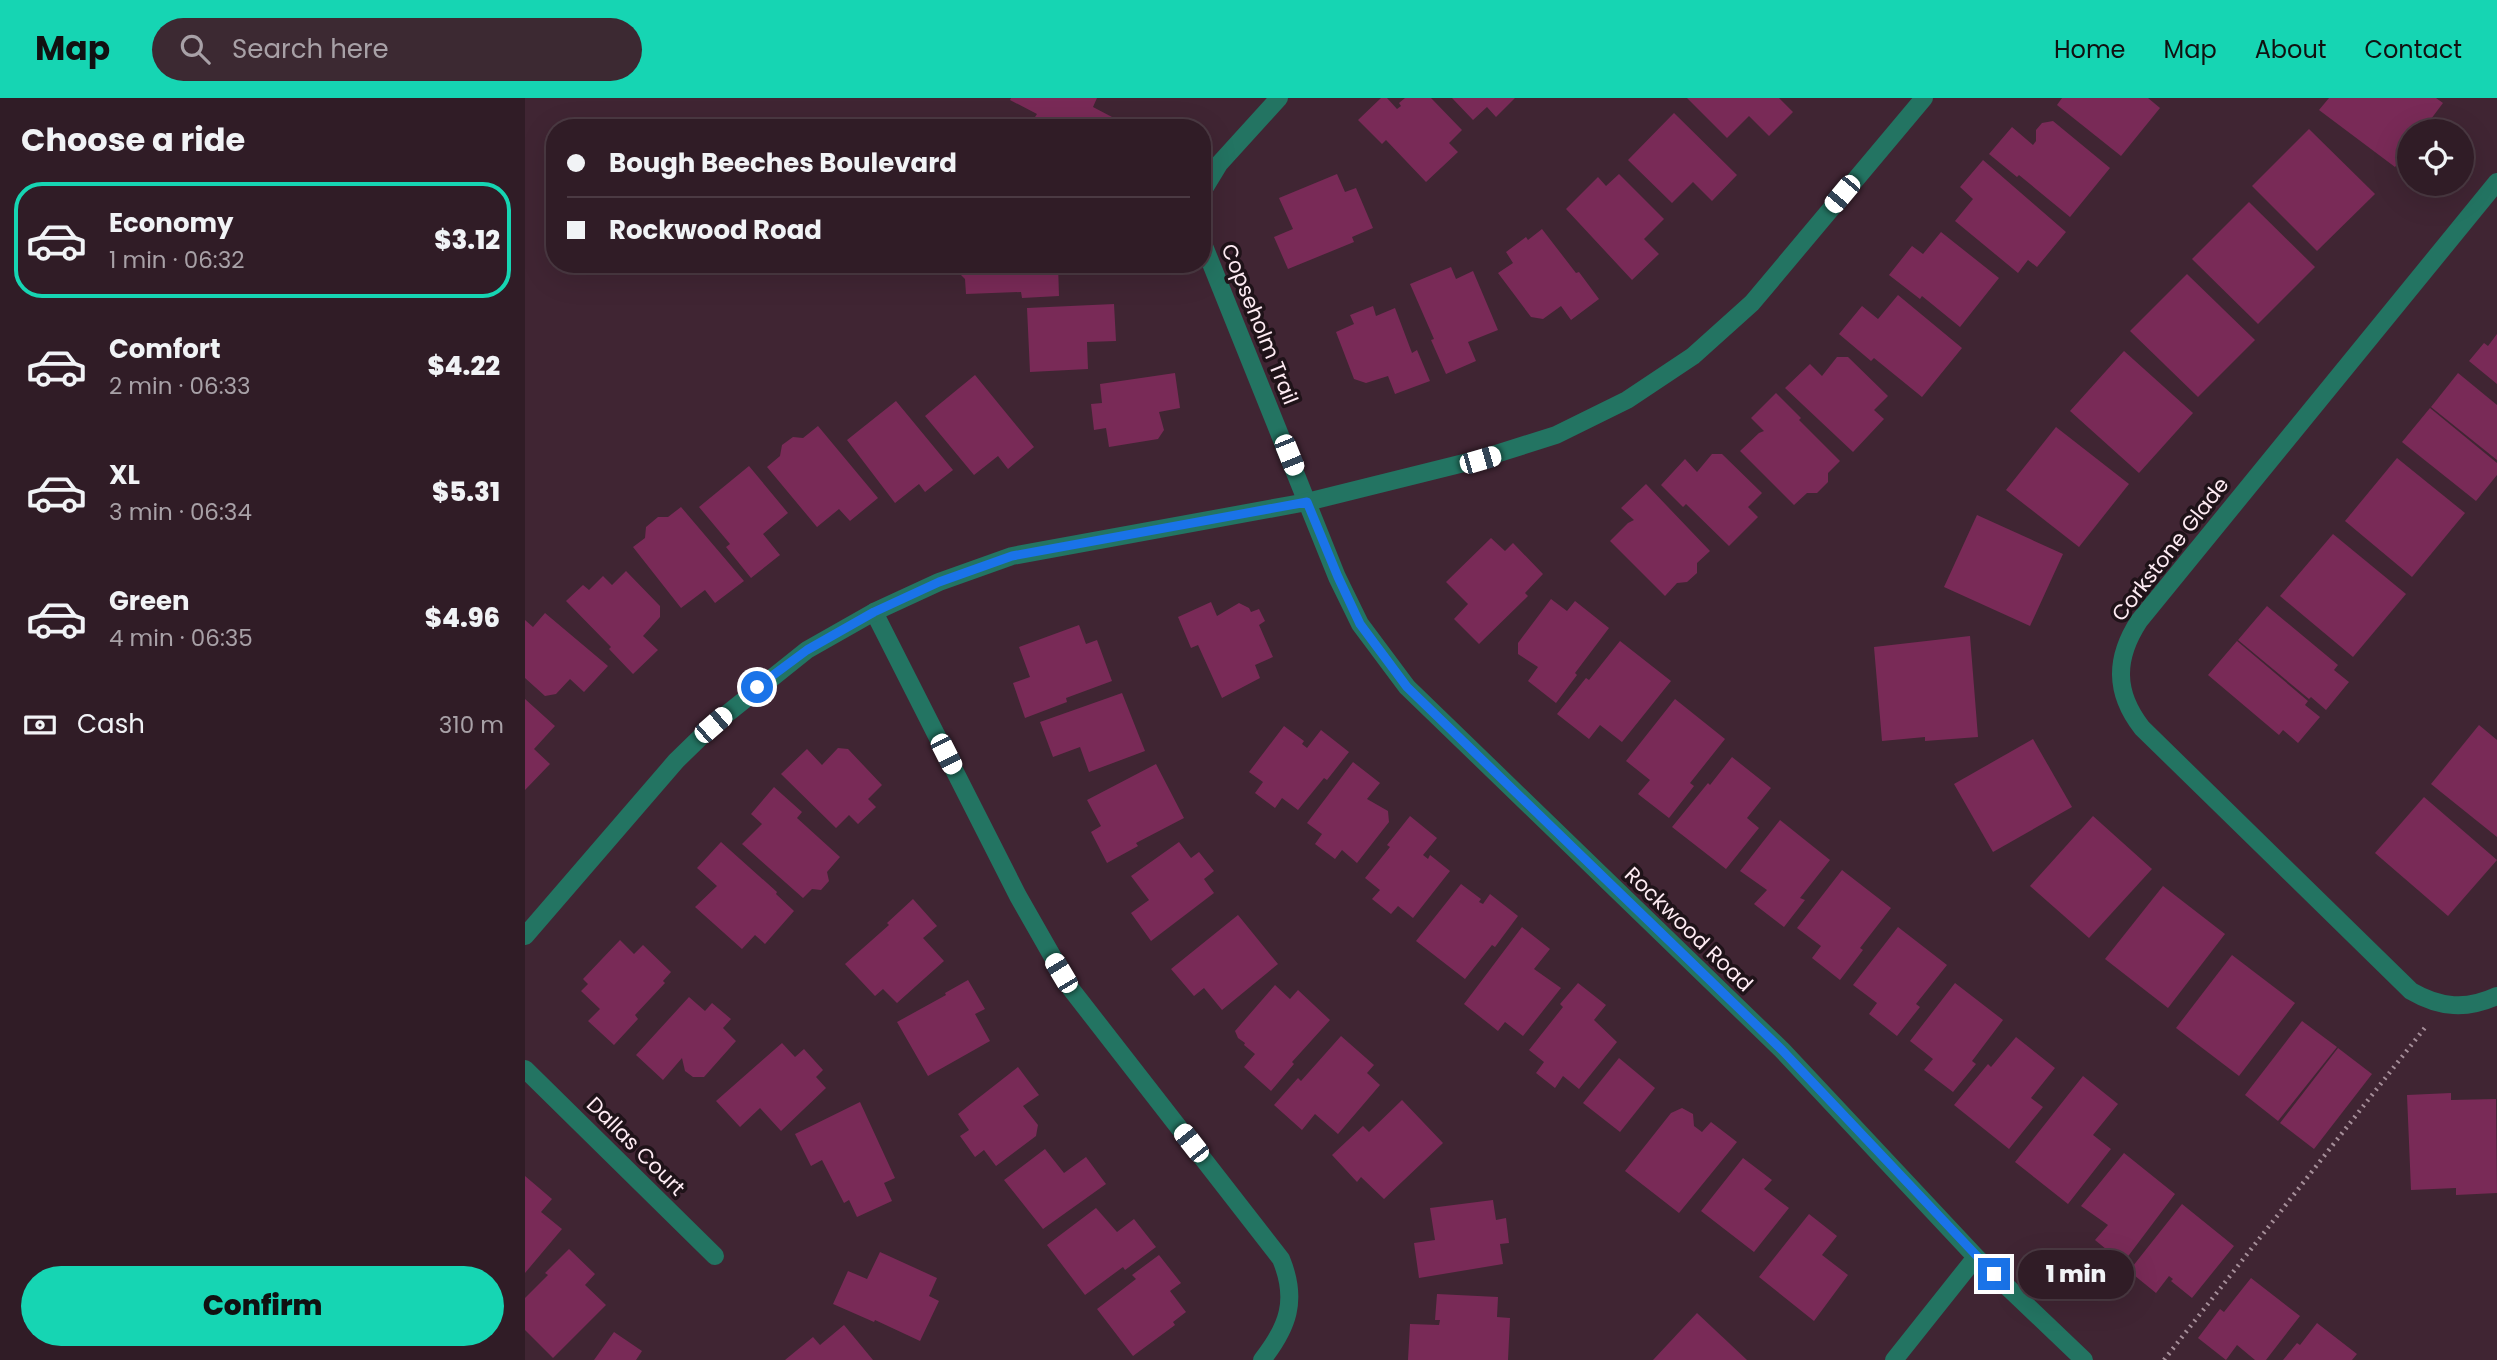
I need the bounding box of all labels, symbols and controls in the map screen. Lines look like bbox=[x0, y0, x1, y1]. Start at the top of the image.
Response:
search box bbox=[152, 18, 642, 81]
text: Map bbox=[35, 25, 110, 72]
icon: search bbox=[176, 30, 214, 68]
text: Search here bbox=[232, 31, 389, 67]
text: Home bbox=[2054, 33, 2126, 66]
text: Map bbox=[2164, 33, 2217, 66]
text: About bbox=[2255, 33, 2326, 66]
text: Contact bbox=[2364, 33, 2462, 66]
text: Choose a ride bbox=[21, 117, 245, 162]
map controls bbox=[2397, 119, 2474, 196]
button: locate bbox=[2397, 119, 2474, 196]
text: Bough Beeches Boulevard bbox=[609, 145, 957, 181]
car bbox=[1821, 171, 1864, 217]
text: Economy bbox=[109, 205, 233, 241]
icon: car bbox=[25, 209, 88, 272]
text: Rockwood Road bbox=[609, 212, 822, 248]
text: $3.12 bbox=[434, 222, 500, 258]
street label: Copseholm Trail bbox=[1215, 239, 1305, 409]
text: 1 min · 06:32 bbox=[109, 244, 244, 276]
text: Comfort bbox=[109, 331, 221, 367]
icon: car bbox=[25, 335, 88, 398]
text: $4.22 bbox=[427, 348, 500, 384]
text: 2 min · 06:33 bbox=[109, 370, 251, 402]
car bbox=[1272, 432, 1307, 478]
car bbox=[1457, 444, 1504, 476]
text: XL bbox=[109, 457, 140, 493]
icon: car bbox=[25, 461, 88, 524]
street label: Corkstone Glade bbox=[2105, 471, 2235, 627]
text: $5.31 bbox=[432, 474, 500, 510]
text: 3 min · 06:34 bbox=[109, 496, 252, 528]
text: Green bbox=[109, 583, 190, 619]
icon: car bbox=[25, 587, 88, 650]
text: $4.96 bbox=[425, 600, 500, 636]
text: 4 min · 06:35 bbox=[109, 622, 253, 654]
route start bbox=[741, 671, 773, 703]
car bbox=[691, 703, 736, 747]
icon: cash bbox=[21, 706, 59, 744]
text: Cash bbox=[77, 706, 145, 742]
text: 310 m bbox=[439, 709, 504, 741]
car bbox=[928, 731, 965, 777]
street label: Rockwood Road bbox=[1618, 860, 1760, 998]
car bbox=[1042, 950, 1081, 996]
street label: Dallas Court bbox=[580, 1090, 692, 1202]
car bbox=[1170, 1120, 1213, 1166]
callout: 1 min bbox=[2019, 1250, 2134, 1298]
route end bbox=[1978, 1258, 2010, 1290]
text: 1 min bbox=[2046, 1258, 2106, 1290]
button: Confirm bbox=[21, 1266, 504, 1346]

